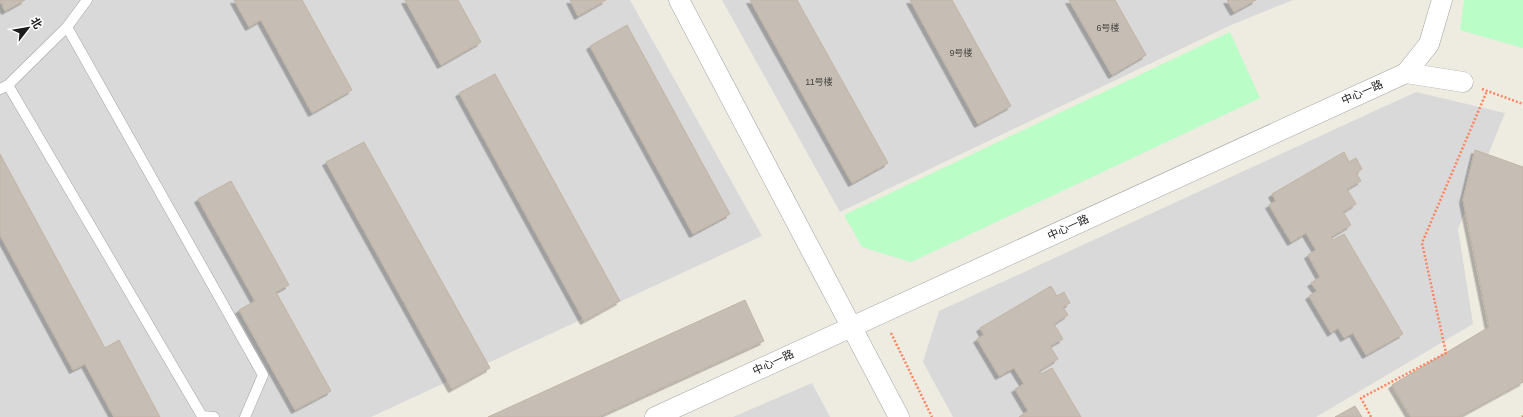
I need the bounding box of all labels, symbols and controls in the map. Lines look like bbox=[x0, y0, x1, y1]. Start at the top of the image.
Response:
north arrow bbox=[8, 8, 48, 48]
text: 北 bbox=[29, 15, 45, 31]
house number: 6号楼 bbox=[1096, 23, 1120, 33]
house number: 9号楼 bbox=[949, 48, 973, 58]
house number: 11号楼 bbox=[805, 77, 833, 87]
street label: 中心一路 bbox=[1339, 78, 1385, 106]
street label: 中心一路 bbox=[1046, 212, 1090, 242]
street label: 中心一路 bbox=[751, 347, 795, 377]

